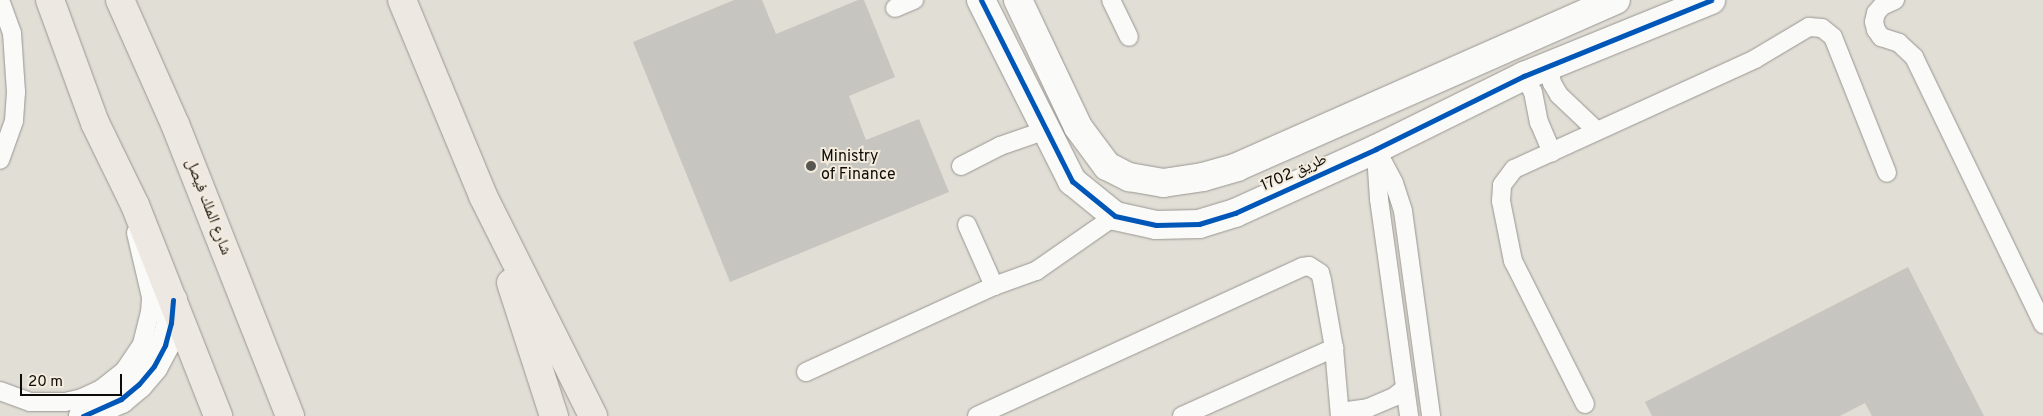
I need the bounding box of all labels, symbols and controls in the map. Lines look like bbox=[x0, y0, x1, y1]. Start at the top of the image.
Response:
place label: Ministry of Finance bbox=[821, 147, 896, 185]
street label: طريق 1702 bbox=[1258, 150, 1330, 196]
street label: شارع الملك فيصل bbox=[181, 156, 235, 258]
marker: Ministry of Finance bbox=[805, 160, 817, 172]
scale bar bbox=[22, 364, 125, 396]
text: 20 m bbox=[28, 373, 63, 392]

